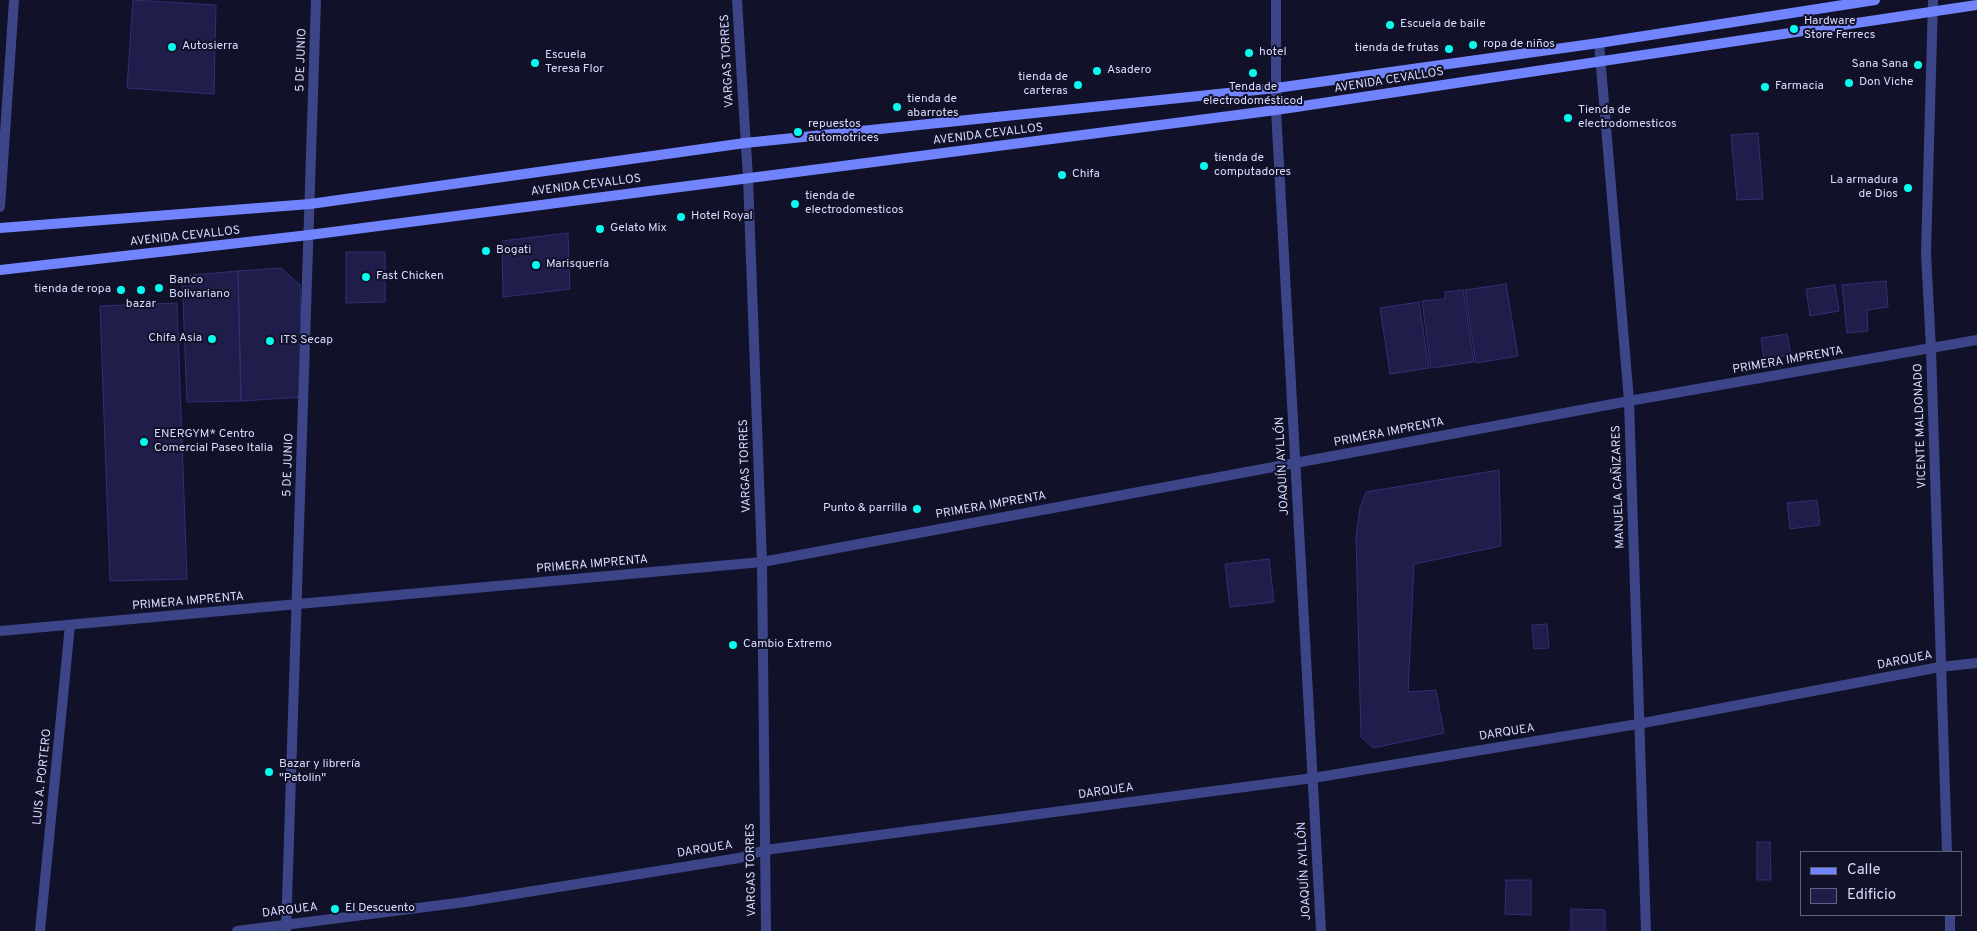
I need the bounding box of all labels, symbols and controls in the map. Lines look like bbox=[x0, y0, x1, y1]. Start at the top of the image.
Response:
street label: VARGAS TORRES bbox=[718, 14, 738, 108]
place label: Hardware Store Ferrecs bbox=[1804, 15, 1875, 43]
place label: Escuela de baile bbox=[1400, 18, 1486, 32]
marker: Escuela de baile bbox=[1384, 19, 1396, 31]
marker: Hardware Store Ferrecs bbox=[1788, 23, 1800, 35]
street label: 5 DE JUNIO bbox=[294, 28, 310, 92]
place label: ropa de niños bbox=[1483, 38, 1555, 52]
marker: ropa de niños bbox=[1467, 39, 1479, 51]
place label: Autosierra bbox=[182, 40, 238, 54]
marker: Autosierra bbox=[166, 41, 178, 53]
place label: tienda de frutas bbox=[1355, 42, 1439, 56]
marker: tienda de frutas bbox=[1443, 43, 1455, 55]
place label: hotel bbox=[1259, 46, 1287, 60]
marker: hotel bbox=[1243, 47, 1255, 59]
place label: Escuela Teresa Flor bbox=[545, 49, 604, 77]
marker: Escuela Teresa Flor bbox=[529, 57, 541, 69]
place label: Sana Sana bbox=[1852, 58, 1908, 72]
marker: Sana Sana bbox=[1912, 59, 1924, 71]
place label: Asadero bbox=[1107, 64, 1151, 78]
marker: Asadero bbox=[1091, 65, 1103, 77]
street label: AVENIDA CEVALLOS bbox=[1333, 65, 1445, 97]
marker: Tenda de electrodomésticod bbox=[1247, 67, 1259, 79]
place label: tienda de carteras bbox=[1018, 71, 1068, 99]
place label: Don Viche bbox=[1859, 76, 1914, 90]
marker: Don Viche bbox=[1843, 77, 1855, 89]
marker: tienda de carteras bbox=[1072, 79, 1084, 91]
place label: Farmacia bbox=[1775, 80, 1824, 94]
place label: Tenda de electrodomésticod bbox=[1203, 81, 1303, 109]
marker: Farmacia bbox=[1759, 81, 1771, 93]
place label: tienda de abarrotes bbox=[907, 93, 959, 121]
marker: tienda de abarrotes bbox=[891, 101, 903, 113]
place label: Tienda de electrodomesticos bbox=[1578, 104, 1677, 132]
marker: Tienda de electrodomesticos bbox=[1562, 112, 1574, 124]
place label: repuestos automotrices bbox=[808, 118, 879, 146]
street label: AVENIDA CEVALLOS bbox=[932, 121, 1044, 149]
marker: repuestos automotrices bbox=[792, 126, 804, 138]
place label: tienda de computadores bbox=[1214, 152, 1291, 180]
marker: tienda de computadores bbox=[1198, 160, 1210, 172]
place label: Chifa bbox=[1072, 168, 1100, 182]
marker: Chifa bbox=[1056, 169, 1068, 181]
street label: AVENIDA CEVALLOS bbox=[530, 172, 642, 200]
place label: La armadura de Dios bbox=[1830, 174, 1898, 202]
marker: La armadura de Dios bbox=[1902, 182, 1914, 194]
place label: tienda de electrodomesticos bbox=[805, 190, 904, 218]
marker: tienda de electrodomesticos bbox=[789, 198, 801, 210]
place label: Hotel Royal bbox=[691, 210, 753, 224]
marker: Hotel Royal bbox=[675, 211, 687, 223]
place label: Gelato Mix bbox=[610, 222, 667, 236]
marker: Gelato Mix bbox=[594, 223, 606, 235]
street label: AVENIDA CEVALLOS bbox=[129, 224, 241, 250]
place label: Bogati bbox=[496, 244, 531, 258]
marker: Bogati bbox=[480, 245, 492, 257]
place label: Marisquería bbox=[546, 258, 609, 272]
marker: Marisquería bbox=[530, 259, 542, 271]
place label: Fast Chicken bbox=[376, 270, 444, 284]
marker: Fast Chicken bbox=[360, 271, 372, 283]
place label: Banco Bolivariano bbox=[169, 274, 230, 302]
marker: Banco Bolivariano bbox=[153, 282, 165, 294]
place label: tienda de ropa bbox=[34, 283, 111, 297]
marker: tienda de ropa bbox=[115, 284, 127, 296]
marker: bazar bbox=[135, 284, 147, 296]
place label: bazar bbox=[126, 298, 156, 312]
place label: Chifa Asia bbox=[148, 332, 202, 346]
marker: Chifa Asia bbox=[206, 333, 218, 345]
place label: ITS Secap bbox=[280, 334, 333, 348]
marker: ITS Secap bbox=[264, 335, 276, 347]
street label: PRIMERA IMPRENTA bbox=[1732, 344, 1844, 378]
street label: VICENTE MALDONADO bbox=[1912, 363, 1930, 489]
street label: PRIMERA IMPRENTA bbox=[1333, 415, 1445, 451]
street label: JOAQUÍN AYLLÓN bbox=[1273, 416, 1293, 516]
street label: VARGAS TORRES bbox=[737, 419, 755, 513]
street label: MANUELA CAÑIZARES bbox=[1610, 425, 1628, 549]
place label: ENERGYM* Centro Comercial Paseo Italia bbox=[154, 428, 273, 456]
street label: 5 DE JUNIO bbox=[281, 433, 297, 497]
marker: ENERGYM* Centro Comercial Paseo Italia bbox=[138, 436, 150, 448]
street label: PRIMERA IMPRENTA bbox=[935, 489, 1047, 523]
place label: Punto & parrilla bbox=[823, 502, 907, 516]
marker: Punto & parrilla bbox=[911, 503, 923, 515]
street label: PRIMERA IMPRENTA bbox=[536, 553, 648, 577]
street label: PRIMERA IMPRENTA bbox=[132, 590, 244, 614]
place label: Cambio Extremo bbox=[743, 638, 832, 652]
marker: Cambio Extremo bbox=[727, 639, 739, 651]
street label: DARQUEA bbox=[1876, 649, 1934, 673]
street label: DARQUEA bbox=[1478, 722, 1536, 744]
street label: LUIS A. PORTERO bbox=[31, 728, 55, 826]
place label: Bazar y librería "Patolin" bbox=[279, 758, 360, 786]
marker: Bazar y librería "Patolin" bbox=[263, 766, 275, 778]
street label: DARQUEA bbox=[1077, 781, 1135, 803]
street label: JOAQUÍN AYLLÓN bbox=[1295, 821, 1315, 921]
street label: VARGAS TORRES bbox=[744, 823, 760, 917]
street label: DARQUEA bbox=[676, 839, 734, 861]
legend bbox=[1800, 851, 1962, 916]
text: Calle bbox=[1847, 861, 1881, 880]
text: Edificio bbox=[1847, 886, 1896, 905]
street label: DARQUEA bbox=[261, 900, 319, 922]
place label: El Descuento bbox=[345, 902, 415, 916]
marker: El Descuento bbox=[329, 903, 341, 915]

